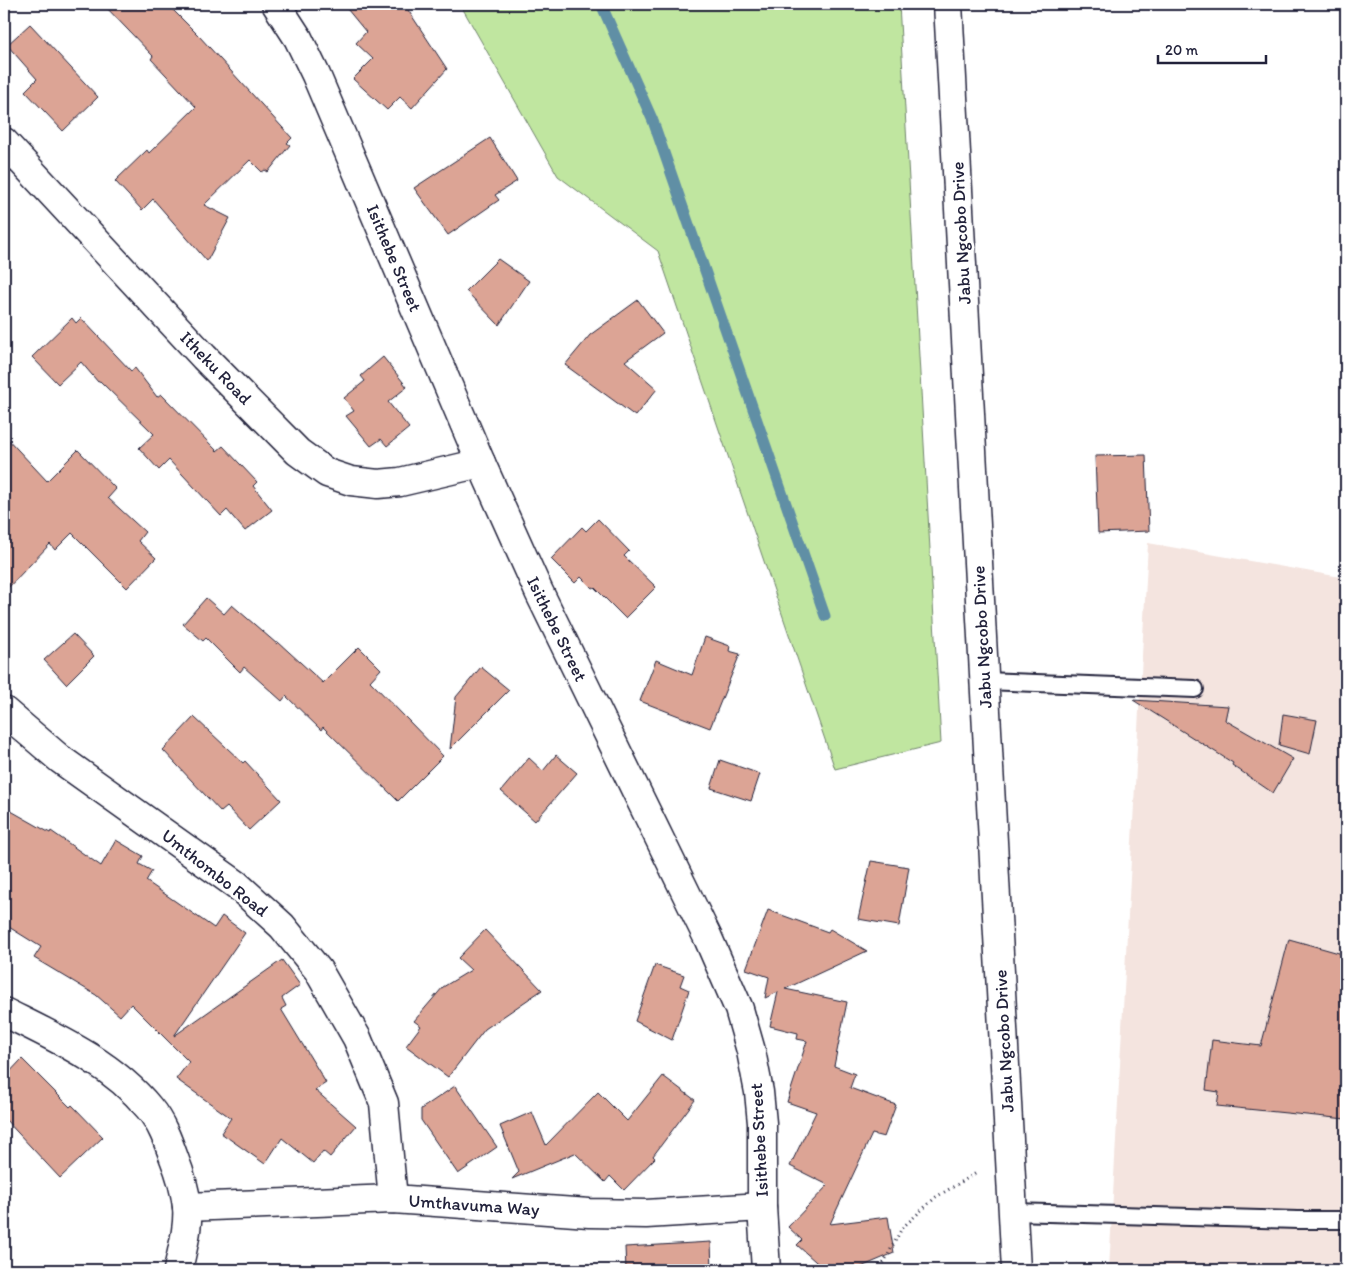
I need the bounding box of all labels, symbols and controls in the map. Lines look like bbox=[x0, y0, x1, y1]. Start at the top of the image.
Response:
scale bar bbox=[1158, 32, 1265, 64]
text: 20 m bbox=[1165, 41, 1199, 59]
street label: Jabu Ngcobo Drive bbox=[946, 161, 976, 305]
street label: Isithebe Street bbox=[362, 201, 427, 315]
street label: Itheku Road bbox=[176, 327, 257, 409]
street label: Jabu Ngcobo Drive bbox=[967, 565, 997, 709]
street label: Isithebe Street bbox=[522, 573, 592, 685]
street label: Umthombo Road bbox=[157, 824, 273, 922]
street label: Jabu Ngcobo Drive bbox=[989, 969, 1019, 1113]
street label: Isithebe Street bbox=[745, 1082, 773, 1198]
street label: Umthavuma Way bbox=[408, 1189, 541, 1221]

